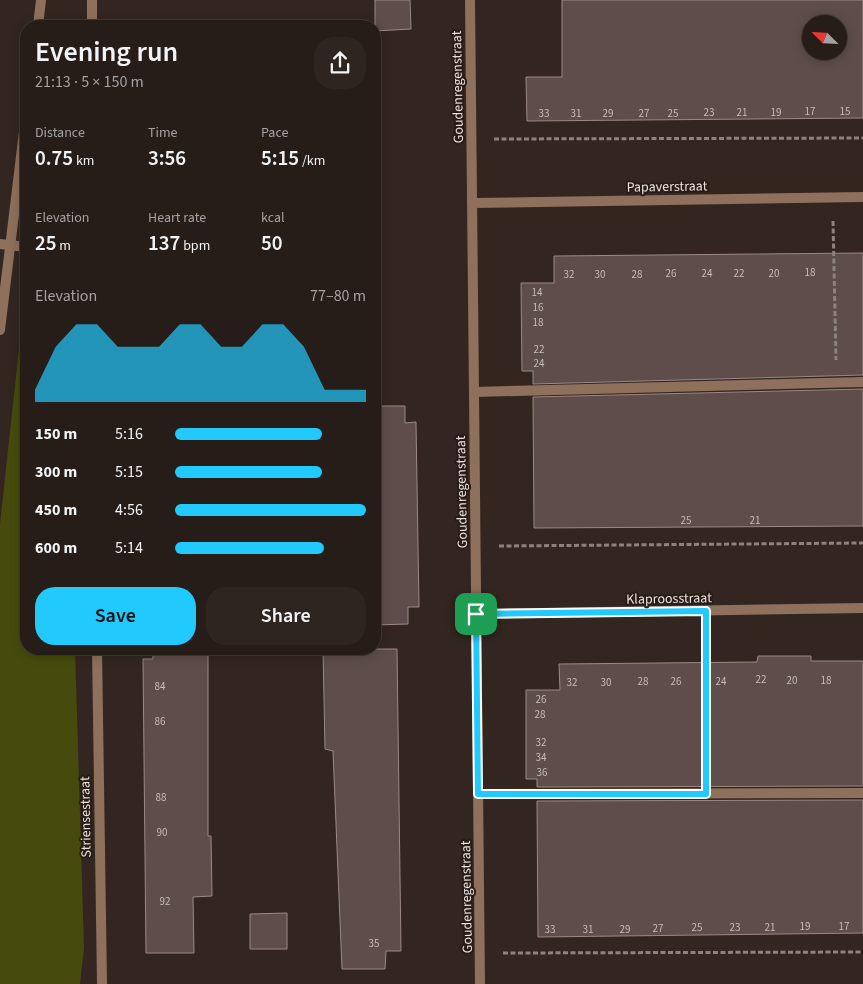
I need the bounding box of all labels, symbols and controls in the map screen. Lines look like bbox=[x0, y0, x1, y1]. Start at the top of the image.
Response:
north arrow bbox=[802, 15, 848, 60]
map controls bbox=[802, 15, 847, 60]
street label: Goudenregenstraat bbox=[447, 30, 469, 144]
text: Evening run bbox=[35, 32, 178, 72]
button: share bbox=[314, 37, 366, 89]
text: 21:13 · 5 × 150 m bbox=[35, 71, 144, 93]
house number: 17 bbox=[805, 104, 815, 119]
house number: 15 bbox=[840, 104, 850, 119]
house number: 23 bbox=[704, 105, 714, 120]
house number: 21 bbox=[737, 105, 747, 120]
house number: 19 bbox=[771, 105, 781, 120]
house number: 33 bbox=[539, 106, 549, 121]
house number: 31 bbox=[571, 106, 581, 121]
house number: 29 bbox=[603, 106, 613, 121]
house number: 27 bbox=[639, 106, 649, 121]
house number: 25 bbox=[668, 106, 678, 121]
text: Distance bbox=[35, 123, 85, 143]
text: Time bbox=[148, 123, 178, 143]
text: Pace bbox=[261, 123, 288, 143]
text: 0.75 bbox=[35, 143, 73, 173]
text: 3:56 bbox=[148, 143, 186, 173]
text: 5:15 bbox=[261, 143, 299, 173]
text: km bbox=[73, 151, 94, 171]
text: /km bbox=[299, 151, 325, 171]
street label: Papaverstraat bbox=[626, 176, 708, 198]
text: Elevation bbox=[35, 208, 90, 228]
text: Heart rate bbox=[148, 208, 206, 228]
text: kcal bbox=[261, 208, 285, 228]
text: 25 bbox=[35, 228, 57, 258]
text: 137 bbox=[148, 228, 180, 258]
text: 50 bbox=[261, 228, 283, 258]
text: m bbox=[57, 236, 71, 256]
text: bpm bbox=[180, 236, 210, 256]
house number: 18 bbox=[805, 265, 816, 280]
house number: 26 bbox=[666, 266, 677, 281]
house number: 24 bbox=[702, 266, 713, 281]
house number: 22 bbox=[734, 266, 744, 281]
house number: 20 bbox=[769, 266, 779, 281]
house number: 32 bbox=[564, 267, 574, 282]
house number: 30 bbox=[595, 267, 605, 282]
house number: 28 bbox=[632, 267, 643, 282]
text: Elevation bbox=[35, 285, 97, 307]
text: 77–80 m bbox=[310, 285, 366, 307]
house number: 14 bbox=[532, 285, 543, 300]
house number: 16 bbox=[533, 300, 544, 315]
house number: 18 bbox=[533, 315, 544, 330]
house number: 22 bbox=[534, 342, 544, 357]
house number: 24 bbox=[534, 356, 545, 371]
text: 150 m bbox=[35, 423, 77, 445]
text: 5:16 bbox=[115, 423, 143, 445]
street label: Goudenregenstraat bbox=[451, 435, 473, 549]
text: 300 m bbox=[35, 461, 77, 483]
text: 5:15 bbox=[115, 461, 143, 483]
text: 450 m bbox=[35, 499, 77, 521]
text: 4:56 bbox=[115, 499, 143, 521]
house number: 25 bbox=[681, 513, 691, 528]
house number: 21 bbox=[750, 513, 760, 528]
text: 600 m bbox=[35, 537, 77, 559]
text: 5:14 bbox=[115, 537, 143, 559]
button: Save bbox=[35, 587, 196, 645]
button: Share bbox=[206, 587, 366, 645]
street label: Klaproosstraat bbox=[626, 588, 712, 610]
pin bbox=[455, 593, 497, 635]
icon: arrive bbox=[462, 600, 490, 628]
house number: 22 bbox=[756, 672, 766, 687]
house number: 20 bbox=[787, 673, 797, 688]
house number: 18 bbox=[821, 673, 832, 688]
house number: 28 bbox=[638, 674, 649, 689]
house number: 26 bbox=[671, 674, 682, 689]
house number: 24 bbox=[716, 674, 727, 689]
house number: 32 bbox=[567, 675, 577, 690]
house number: 30 bbox=[601, 675, 611, 690]
house number: 84 bbox=[155, 679, 166, 694]
house number: 26 bbox=[536, 692, 547, 707]
house number: 28 bbox=[535, 707, 546, 722]
house number: 86 bbox=[155, 714, 166, 729]
house number: 32 bbox=[536, 735, 546, 750]
house number: 34 bbox=[536, 750, 547, 765]
house number: 36 bbox=[537, 765, 548, 780]
street label: Striensestraat bbox=[75, 776, 97, 858]
house number: 88 bbox=[156, 790, 167, 805]
house number: 90 bbox=[157, 825, 167, 840]
street label: Goudenregenstraat bbox=[456, 840, 478, 954]
house number: 92 bbox=[160, 894, 170, 909]
house number: 19 bbox=[800, 919, 810, 934]
house number: 17 bbox=[839, 919, 849, 934]
house number: 25 bbox=[692, 920, 702, 935]
house number: 23 bbox=[730, 920, 740, 935]
house number: 21 bbox=[765, 920, 775, 935]
house number: 27 bbox=[653, 921, 663, 936]
house number: 33 bbox=[545, 922, 555, 937]
house number: 31 bbox=[583, 922, 593, 937]
house number: 29 bbox=[620, 922, 630, 937]
house number: 35 bbox=[369, 936, 379, 951]

